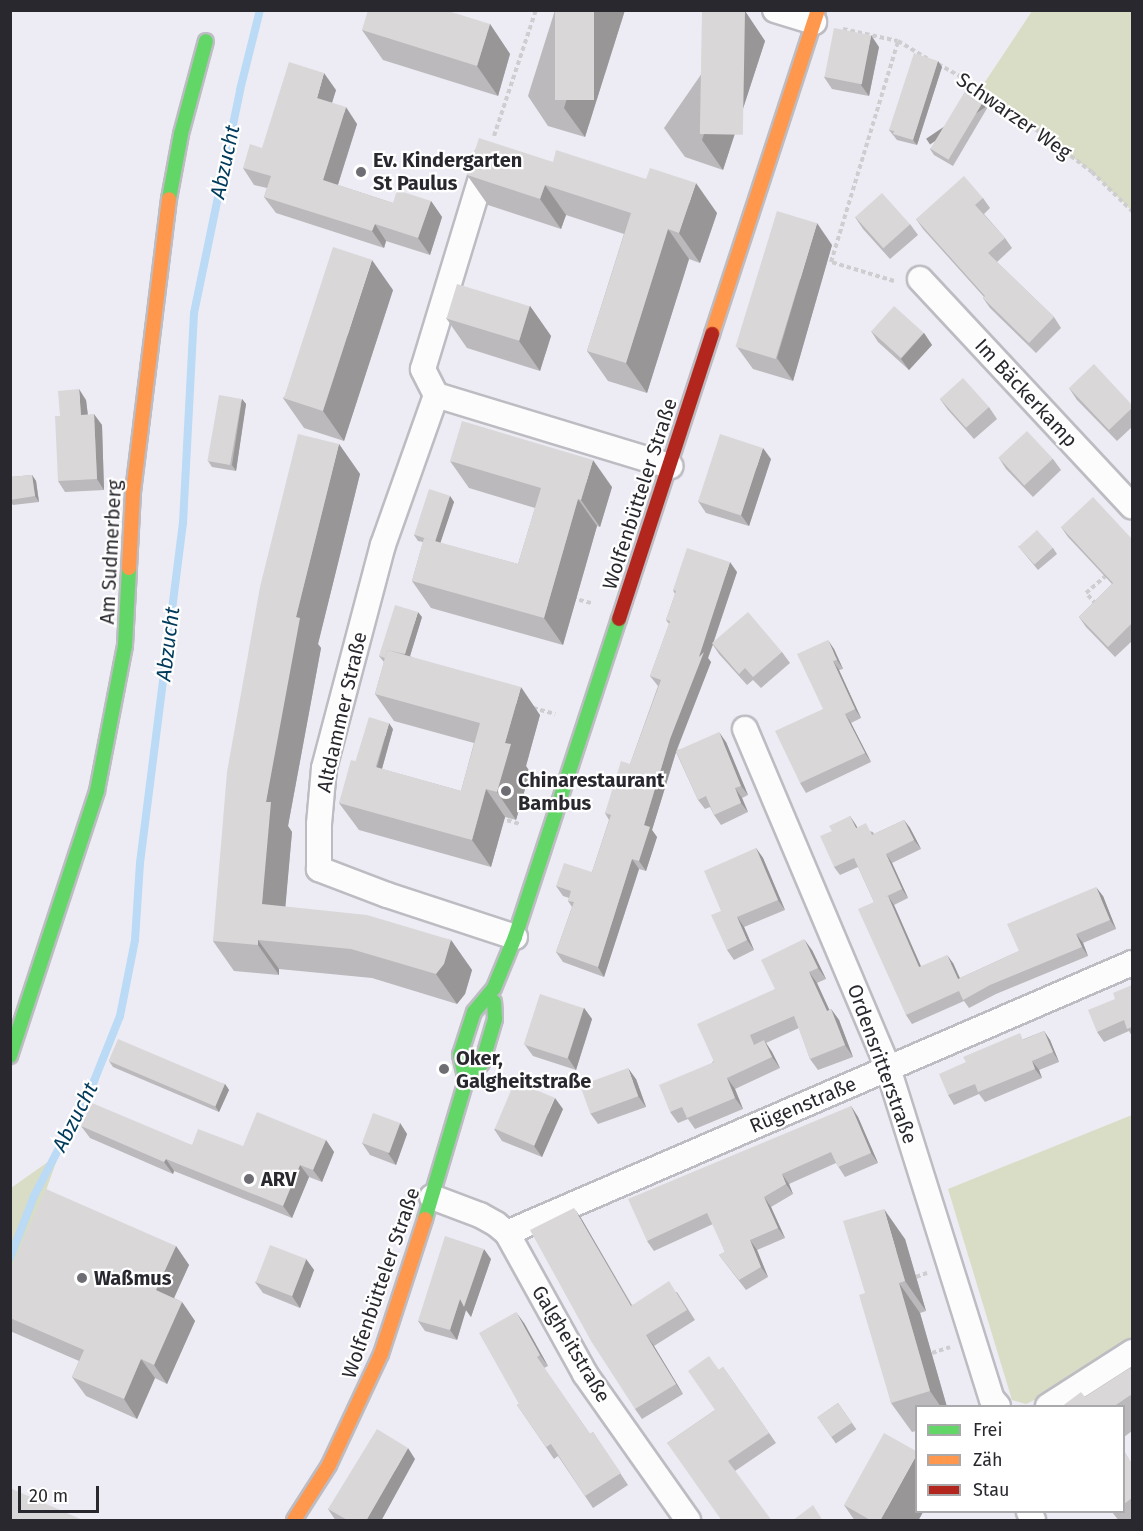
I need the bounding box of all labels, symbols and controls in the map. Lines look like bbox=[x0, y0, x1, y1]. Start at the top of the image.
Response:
street label: Schwarzer Weg bbox=[952, 68, 1076, 164]
water label: Abzucht bbox=[205, 123, 245, 201]
place label: Ev. Kindergarten St Paulus bbox=[373, 148, 522, 195]
marker: Ev. Kindergarten St Paulus bbox=[354, 165, 368, 179]
street label: Im Bäckerkamp bbox=[970, 334, 1082, 452]
street label: Wolfenbütteler Straße bbox=[598, 395, 682, 593]
street label: Am Sudmerberg bbox=[95, 479, 127, 625]
water label: Abzucht bbox=[151, 606, 185, 682]
street label: Altdammer Straße bbox=[312, 629, 372, 795]
place label: Chinarestaurant Bambus bbox=[518, 768, 665, 815]
marker: Chinarestaurant Bambus bbox=[499, 784, 513, 798]
street label: Ordensritterstraße bbox=[842, 981, 922, 1147]
place label: Oker, Galgheitstraße bbox=[456, 1046, 591, 1093]
marker: Oker, Galgheitstraße bbox=[437, 1062, 451, 1076]
street label: Rügenstraße bbox=[746, 1072, 860, 1138]
water label: Abzucht bbox=[47, 1078, 103, 1156]
place label: ARV bbox=[261, 1167, 296, 1191]
marker: ARV bbox=[242, 1172, 256, 1186]
street label: Wolfenbütteler Straße bbox=[337, 1185, 425, 1381]
place label: Waßmus bbox=[94, 1266, 171, 1290]
marker: Waßmus bbox=[75, 1271, 89, 1285]
street label: Galgheitstraße bbox=[527, 1281, 615, 1407]
legend bbox=[915, 1405, 1125, 1513]
text: Frei bbox=[973, 1419, 1003, 1441]
text: Zäh bbox=[973, 1449, 1002, 1471]
scale bar bbox=[21, 1474, 102, 1512]
text: Stau bbox=[973, 1479, 1009, 1501]
text: 20 m bbox=[29, 1485, 68, 1507]

